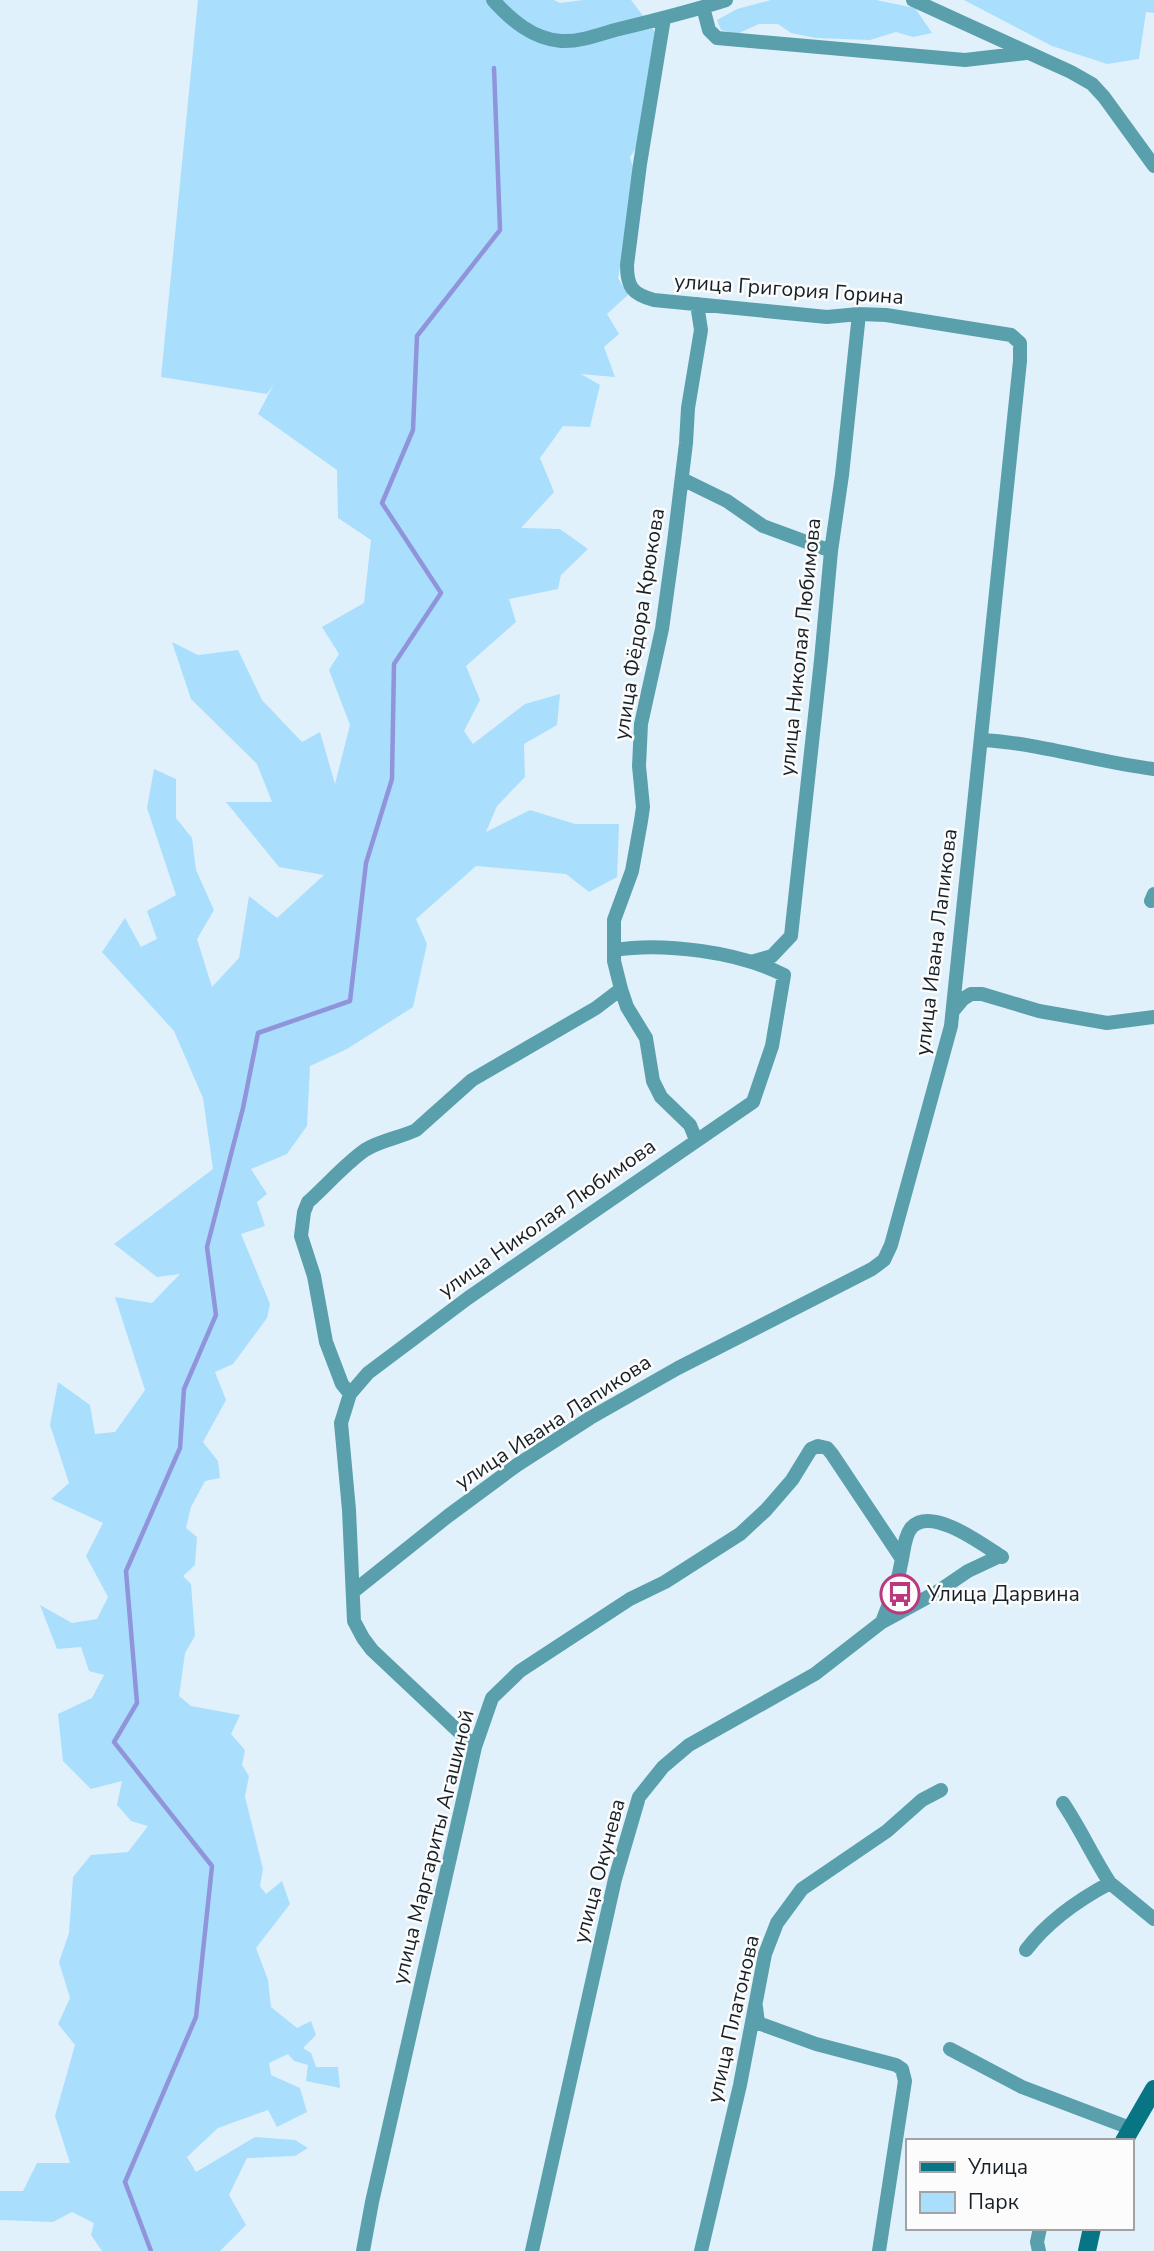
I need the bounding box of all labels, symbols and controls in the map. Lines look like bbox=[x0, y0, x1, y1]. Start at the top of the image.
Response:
street label: улица Григория Горина bbox=[673, 267, 905, 311]
street label: улица Фёдора Крюкова bbox=[607, 506, 671, 742]
street label: улица Николая Любимова bbox=[773, 517, 827, 777]
street label: улица Ивана Лапикова bbox=[908, 827, 964, 1057]
street label: улица Николая Любимова bbox=[433, 1132, 661, 1304]
street label: улица Ивана Лапикова bbox=[450, 1348, 656, 1496]
bus stop icon: Улица Дарвина bbox=[879, 1573, 921, 1615]
place label: Улица Дарвина bbox=[926, 1580, 1080, 1608]
street label: улица Маргариты Агашиной bbox=[385, 1707, 481, 1987]
street label: улица Окунева bbox=[566, 1796, 632, 1946]
street label: улица Платонова bbox=[700, 1932, 766, 2106]
legend bbox=[906, 2139, 1133, 2230]
text: Улица bbox=[967, 2153, 1028, 2181]
text: Парк bbox=[968, 2188, 1020, 2216]

